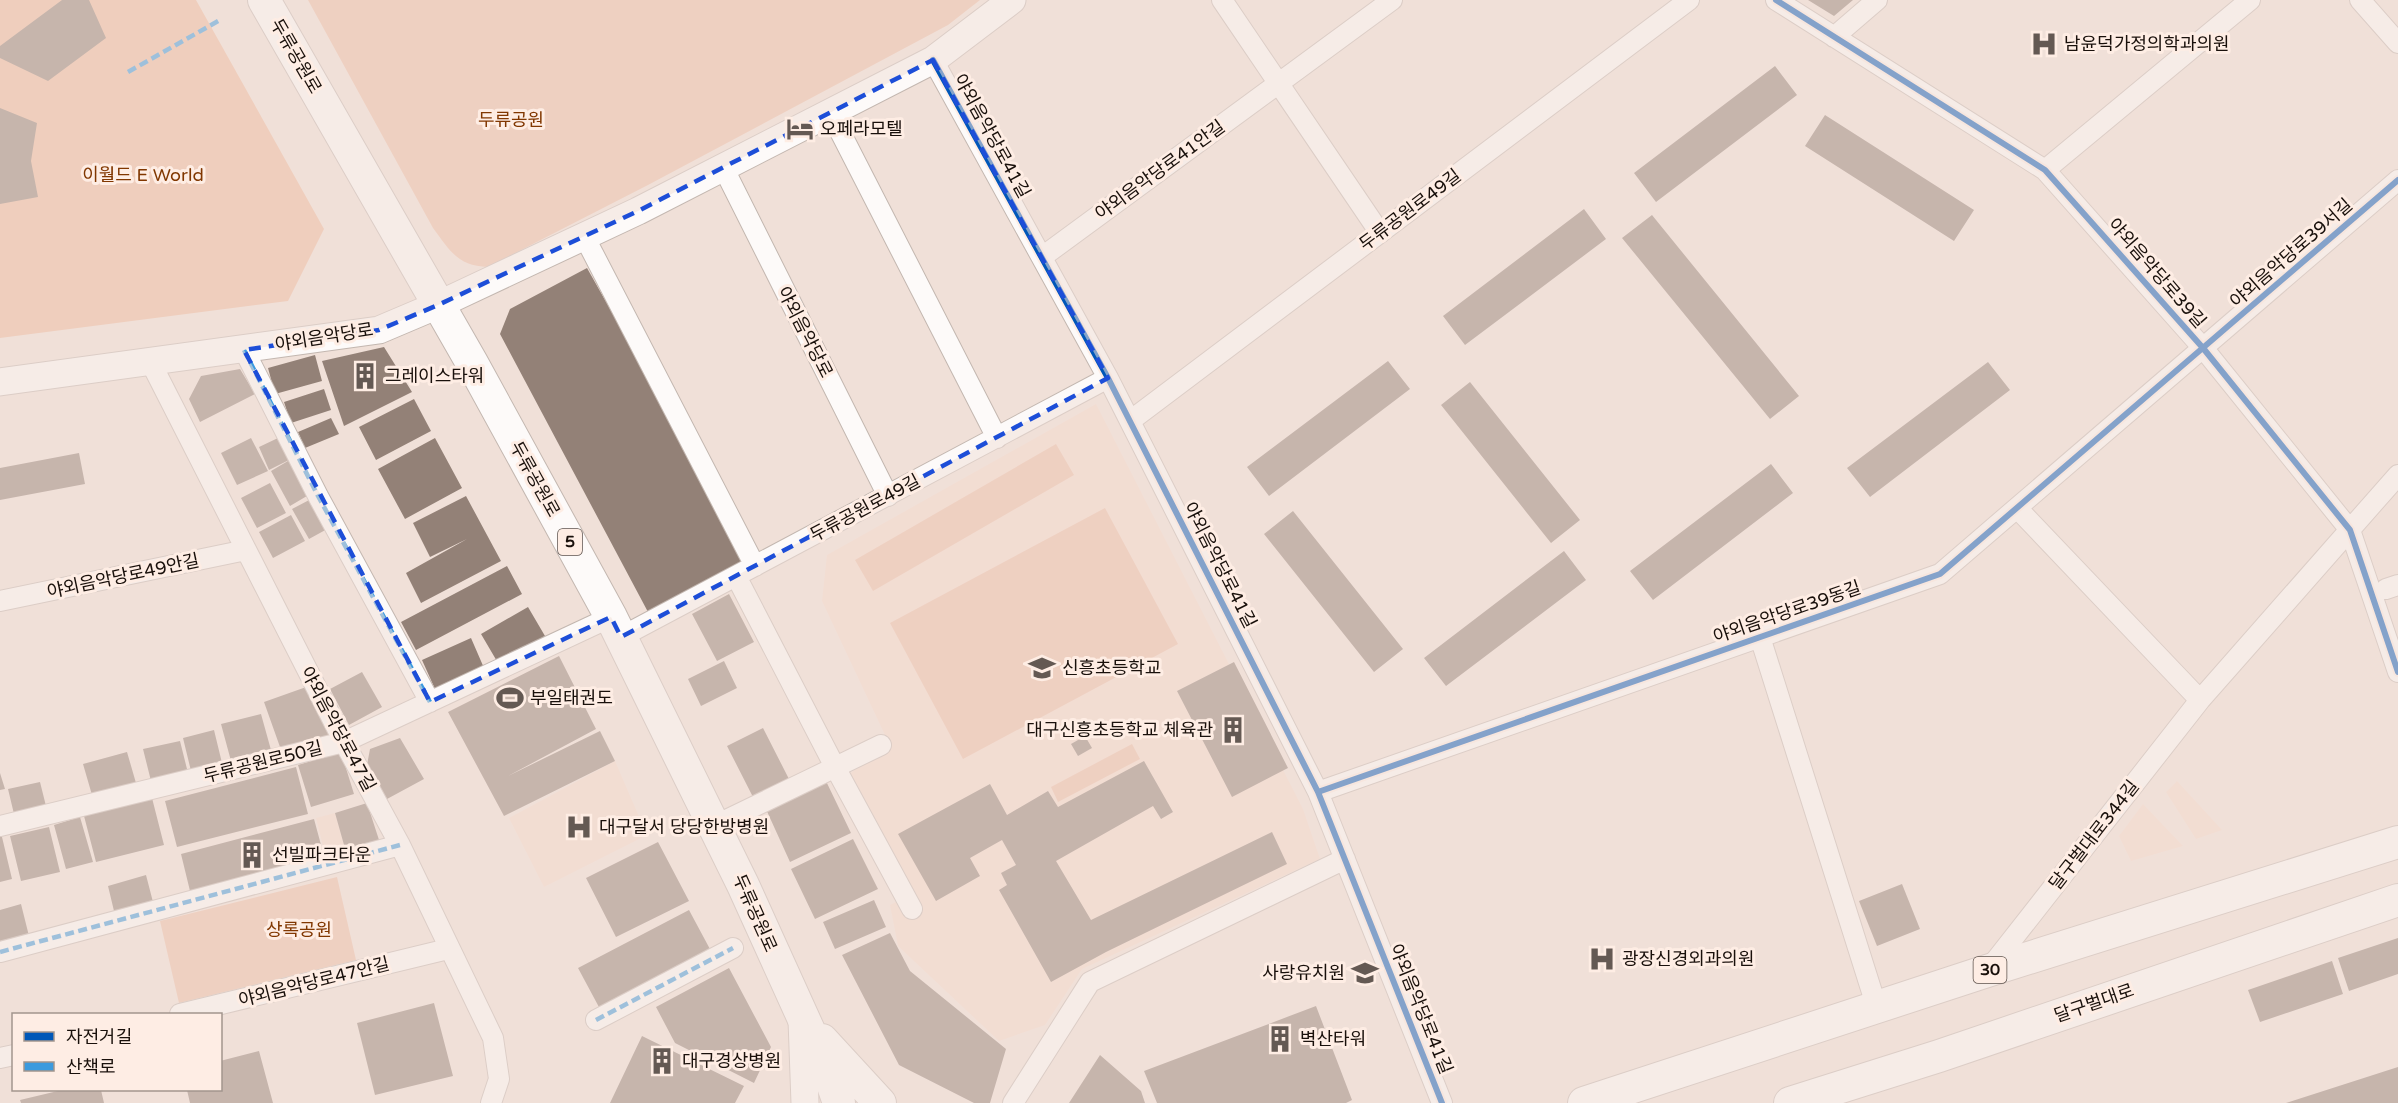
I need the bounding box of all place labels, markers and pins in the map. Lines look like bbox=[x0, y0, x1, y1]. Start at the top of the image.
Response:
hospital icon: 남윤덕가정의학과의원 bbox=[2029, 29, 2059, 59]
place label: 남윤덕가정의학과의원 bbox=[2064, 33, 2230, 55]
hotel icon: 오페라모텔 bbox=[785, 114, 815, 144]
place label: 오페라모텔 bbox=[820, 118, 903, 140]
building icon: 그레이스타워 bbox=[350, 361, 380, 391]
place label: 그레이스타워 bbox=[385, 365, 484, 387]
school or university icon: 신흥초등학교 bbox=[1027, 653, 1057, 683]
place label: 신흥초등학교 bbox=[1062, 657, 1161, 679]
sports icon: 부일태권도 bbox=[495, 683, 525, 713]
place label: 부일태권도 bbox=[530, 687, 613, 709]
building icon: 대구신흥초등학교 체육관 bbox=[1218, 715, 1248, 745]
place label: 대구신흥초등학교 체육관 bbox=[1026, 719, 1213, 741]
hospital icon: 대구달서 당당한방병원 bbox=[564, 812, 594, 842]
place label: 대구달서 당당한방병원 bbox=[599, 816, 769, 838]
building icon: 선빌파크타운 bbox=[237, 840, 267, 870]
place label: 선빌파크타운 bbox=[272, 844, 371, 866]
hospital icon: 광장신경외과의원 bbox=[1587, 944, 1617, 974]
place label: 광장신경외과의원 bbox=[1622, 948, 1754, 970]
school or university icon: 사랑유치원 bbox=[1350, 958, 1380, 988]
place label: 사랑유치원 bbox=[1262, 962, 1345, 984]
building icon: 벽산타워 bbox=[1265, 1024, 1295, 1054]
place label: 벽산타워 bbox=[1300, 1028, 1366, 1050]
building icon: 대구경상병원 bbox=[647, 1046, 677, 1076]
place label: 대구경상병원 bbox=[682, 1050, 781, 1072]

